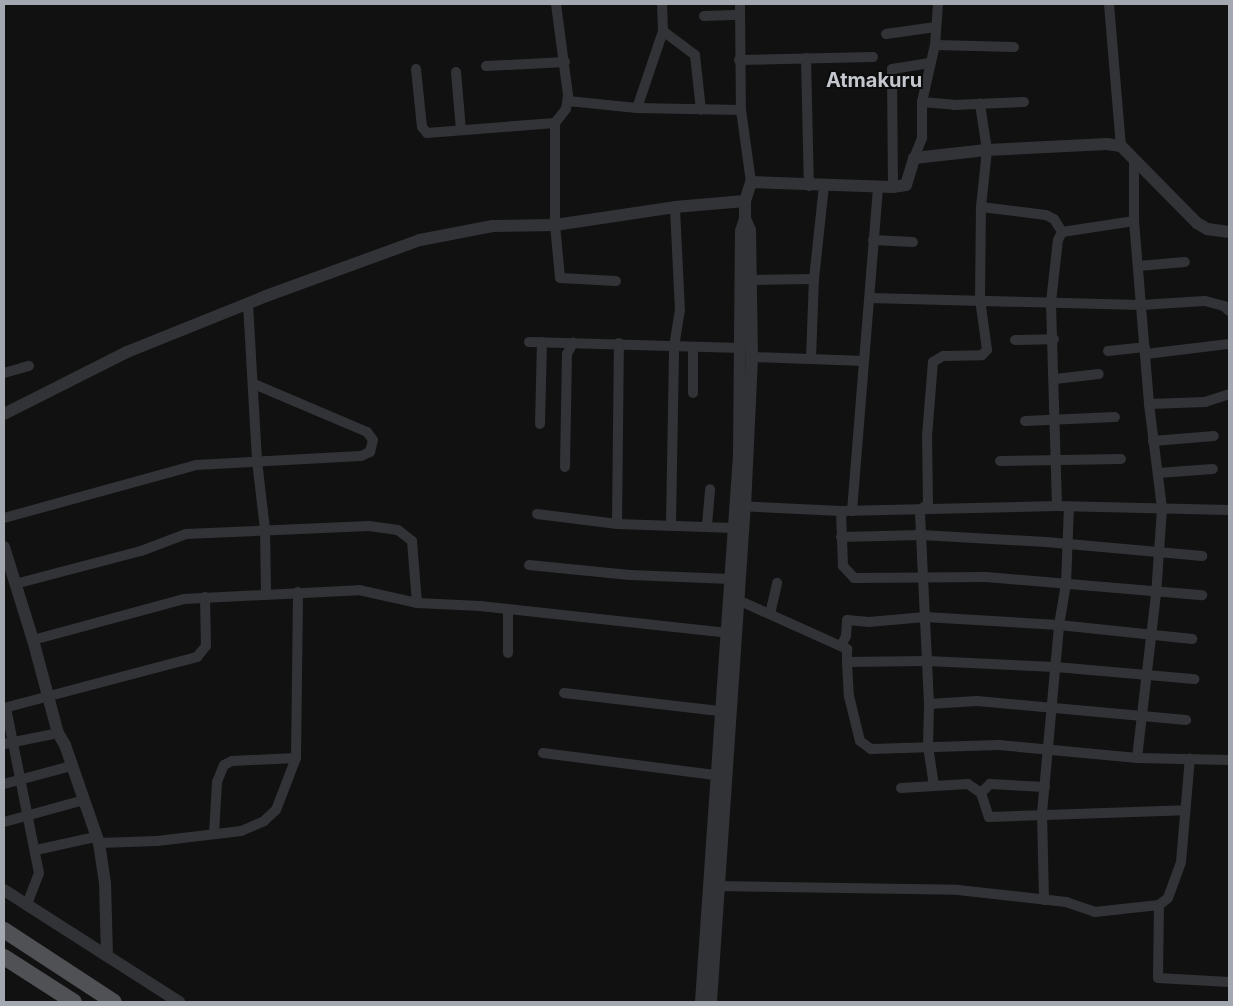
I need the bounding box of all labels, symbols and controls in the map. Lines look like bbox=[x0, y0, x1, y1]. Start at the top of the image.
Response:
district label: Atmakuru bbox=[826, 68, 922, 92]

